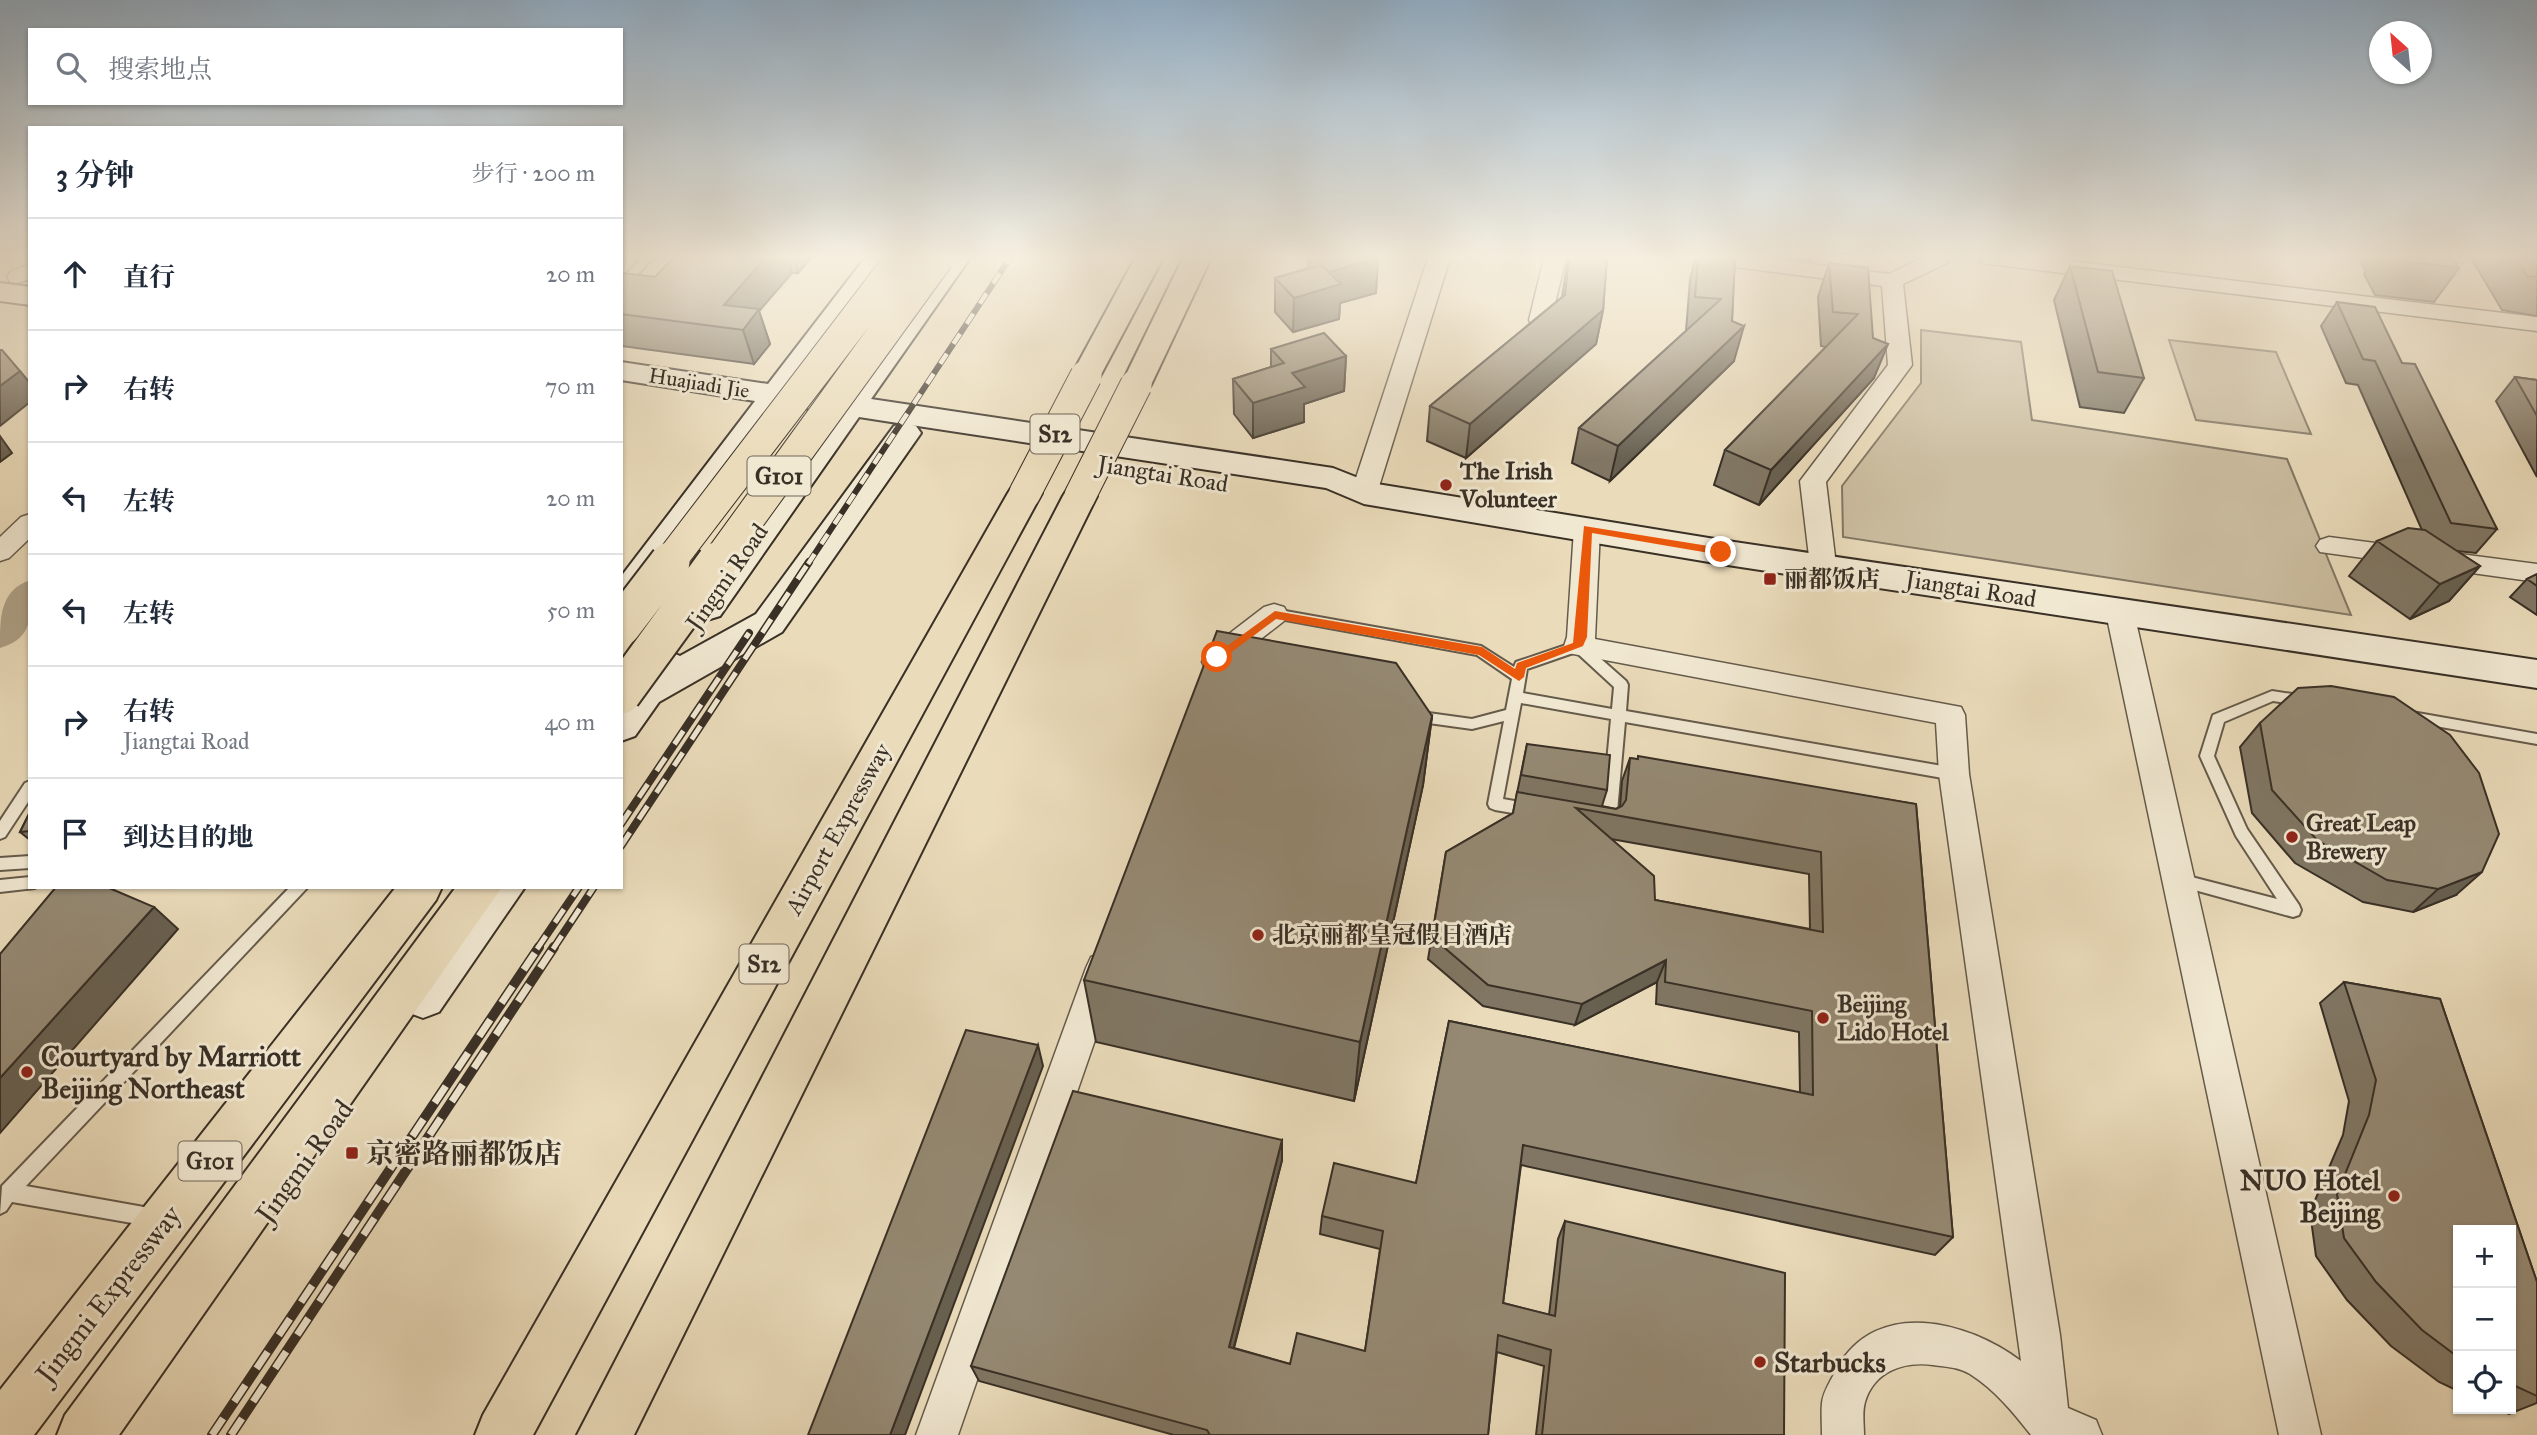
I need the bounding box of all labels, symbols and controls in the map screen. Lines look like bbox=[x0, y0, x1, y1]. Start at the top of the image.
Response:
north arrow bbox=[2369, 21, 2432, 84]
search box bbox=[28, 28, 623, 105]
icon: search bbox=[52, 48, 90, 86]
text: 搜索地点 bbox=[108, 53, 212, 85]
text: 3 分钟 bbox=[56, 157, 134, 193]
text: 步行 · 200 m bbox=[472, 159, 595, 187]
icon: ahead bbox=[56, 255, 94, 293]
text: 20 m bbox=[546, 260, 595, 288]
text: 直行 bbox=[123, 261, 175, 293]
street label: Huajiadi Jie bbox=[647, 362, 751, 404]
icon: right bbox=[56, 367, 94, 405]
text: 70 m bbox=[545, 372, 595, 400]
text: 右转 bbox=[123, 373, 175, 405]
road number: S12 bbox=[1030, 414, 1080, 454]
street label: Jiangtai Road bbox=[1092, 448, 1231, 499]
road number: G101 bbox=[748, 456, 810, 496]
place label: The Irish Volunteer bbox=[1459, 456, 1558, 514]
marker: The Irish Volunteer bbox=[1438, 477, 1454, 493]
icon: left bbox=[56, 479, 94, 517]
text: 20 m bbox=[546, 484, 595, 512]
text: 左转 bbox=[123, 485, 175, 517]
street label: Jingmi Road bbox=[678, 518, 775, 639]
route end bbox=[1705, 536, 1736, 567]
street label: Jiangtai Road bbox=[1900, 563, 2039, 614]
place label: 丽都饭店 bbox=[1784, 564, 1880, 594]
marker: 丽都饭店 bbox=[1762, 571, 1778, 587]
icon: left bbox=[56, 591, 94, 629]
text: 50 m bbox=[547, 596, 595, 624]
text: 左转 bbox=[123, 597, 175, 629]
route start bbox=[1201, 641, 1232, 672]
text: 右转 bbox=[123, 695, 175, 727]
icon: right bbox=[56, 703, 94, 741]
text: 40 m bbox=[545, 708, 595, 736]
text: Jiangtai Road bbox=[123, 727, 250, 755]
street label: Airport Expressway bbox=[778, 737, 898, 921]
place label: Great Leap Brewery bbox=[2306, 808, 2416, 866]
icon: arrive bbox=[56, 815, 94, 853]
text: 到达目的地 bbox=[123, 821, 253, 853]
marker: Great Leap Brewery bbox=[2284, 829, 2300, 845]
place label: 北京丽都皇冠假日酒店 bbox=[1272, 920, 1512, 950]
marker: 北京丽都皇冠假日酒店 bbox=[1250, 927, 1266, 943]
road number: S12 bbox=[740, 945, 788, 984]
place label: Beijing Lido Hotel bbox=[1837, 989, 1949, 1047]
marker: Beijing Lido Hotel bbox=[1815, 1010, 1831, 1026]
place label: Courtyard by Marriott Beijing Northeast bbox=[41, 1039, 301, 1106]
marker: Courtyard by Marriott Beijing Northeast bbox=[19, 1064, 35, 1080]
street label: Jingmi Road bbox=[246, 1093, 361, 1232]
place label: 京密路丽都饭店 bbox=[366, 1136, 562, 1171]
road number: G101 bbox=[178, 1142, 242, 1180]
marker: 京密路丽都饭店 bbox=[344, 1145, 360, 1161]
place label: NUO Hotel Beijing bbox=[2240, 1163, 2381, 1230]
marker: NUO Hotel Beijing bbox=[2386, 1188, 2402, 1204]
street label: Jingmi Expressway bbox=[26, 1198, 189, 1393]
map controls bbox=[2453, 1225, 2516, 1414]
button: + bbox=[2453, 1225, 2516, 1288]
button: − bbox=[2453, 1288, 2516, 1351]
place label: Starbucks bbox=[1774, 1345, 1886, 1380]
button: locate bbox=[2453, 1351, 2516, 1414]
marker: Starbucks bbox=[1752, 1354, 1768, 1370]

